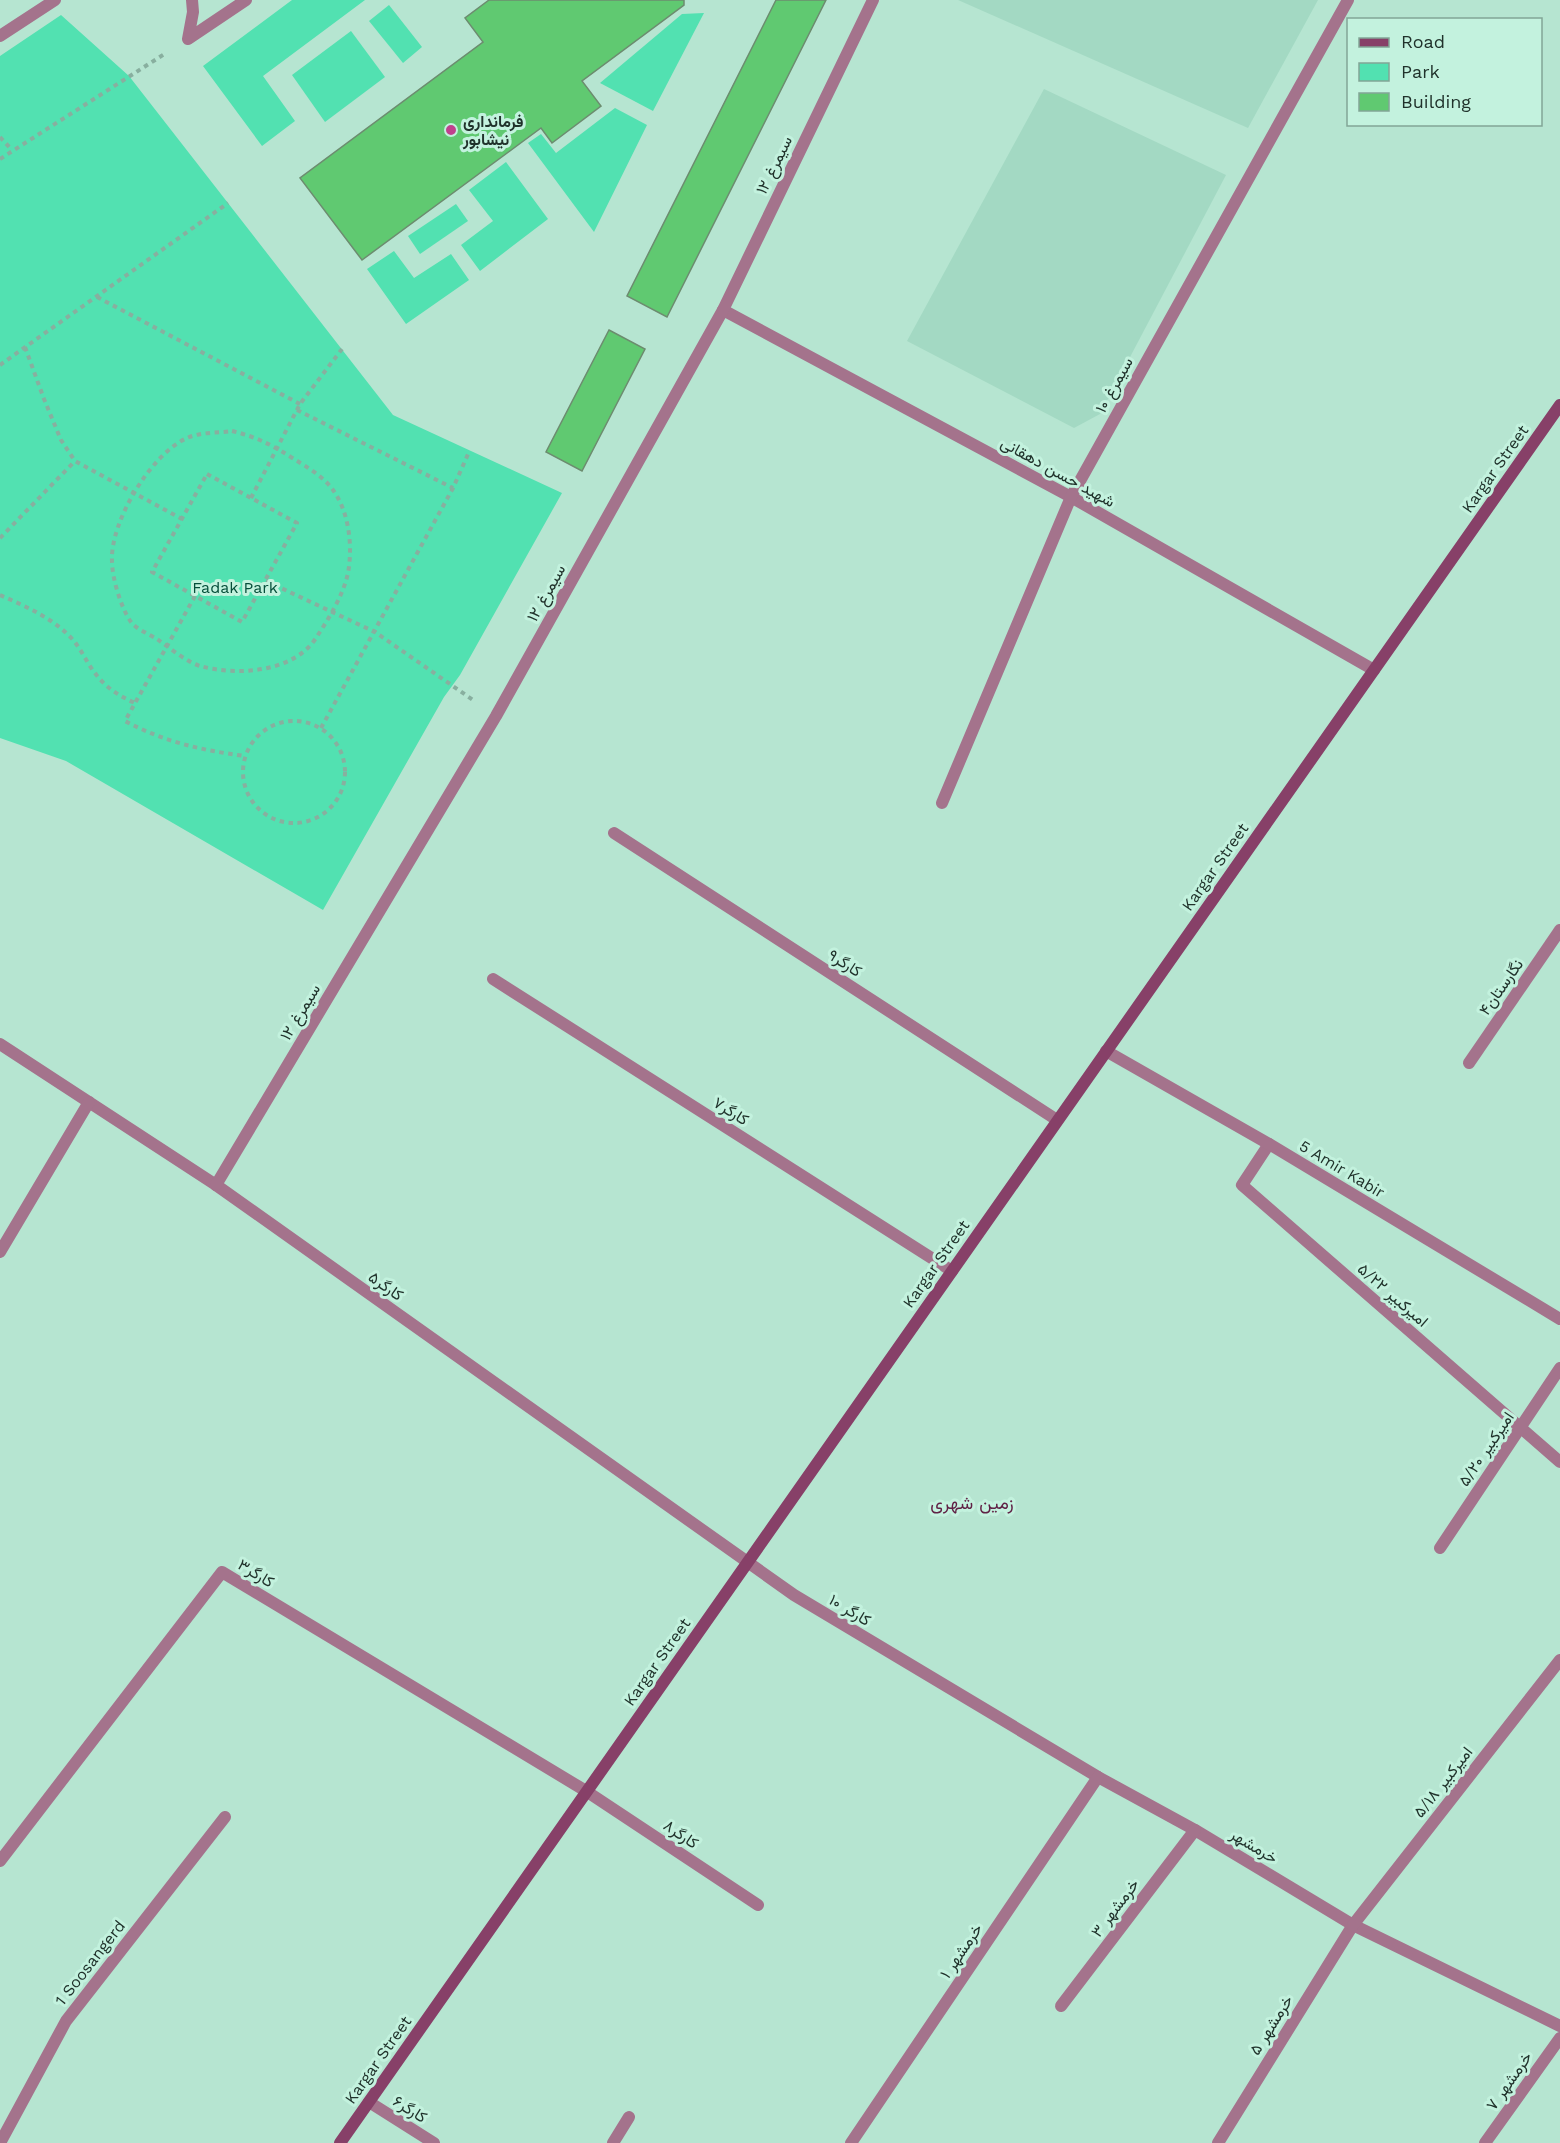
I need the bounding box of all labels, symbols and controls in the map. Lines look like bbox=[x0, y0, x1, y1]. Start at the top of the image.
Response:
legend bbox=[1347, 18, 1542, 126]
text: Road bbox=[1401, 31, 1445, 52]
text: Park bbox=[1401, 61, 1440, 82]
text: Building bbox=[1401, 91, 1471, 112]
place label: فرمانداری نیشابور bbox=[462, 112, 524, 150]
marker: فرمانداری نیشابور bbox=[444, 123, 458, 137]
street label: سیمرغ ۱۲ bbox=[752, 133, 798, 198]
street label: سیمرغ ۱۰ bbox=[1091, 354, 1139, 417]
street label: Kargar Street bbox=[1458, 421, 1532, 517]
street label: شهید حسن دهقانی bbox=[997, 433, 1118, 512]
street label: سیمرغ ۱۲ bbox=[523, 561, 571, 626]
park label: Fadak Park bbox=[192, 578, 278, 597]
street label: Kargar Street bbox=[1178, 819, 1252, 915]
street label: کارگر۹ bbox=[824, 945, 865, 982]
street label: نگارستان۴ bbox=[1475, 955, 1528, 1019]
street label: سیمرغ ۱۲ bbox=[276, 980, 326, 1045]
street label: کارگر۷ bbox=[709, 1093, 752, 1130]
street label: 5 Amir Kabir bbox=[1296, 1136, 1388, 1202]
street label: Kargar Street bbox=[899, 1216, 973, 1312]
street label: امیرکبیر ۵/۲۲ bbox=[1353, 1259, 1432, 1332]
street label: کارگر۵ bbox=[364, 1267, 407, 1305]
street label: امیرکبیر ۵/۲۰ bbox=[1454, 1408, 1519, 1490]
district label: زمین شهری bbox=[930, 1492, 1014, 1514]
street label: کارگر۳ bbox=[234, 1555, 278, 1592]
street label: کارگر ۱۰ bbox=[825, 1590, 874, 1631]
street label: Kargar Street bbox=[620, 1614, 694, 1710]
street label: امیرکبیر ۵/۱۸ bbox=[1410, 1743, 1477, 1822]
street label: کارگر۸ bbox=[659, 1816, 702, 1853]
street label: خرمشهر bbox=[1226, 1824, 1281, 1868]
street label: خرمشهر ۳ bbox=[1087, 1875, 1144, 1941]
street label: 1 Soosangerd bbox=[51, 1917, 129, 2009]
street label: خرمشهر ۱ bbox=[936, 1920, 987, 1983]
street label: خرمشهر ۵ bbox=[1245, 1991, 1298, 2059]
street label: Kargar Street bbox=[341, 2012, 415, 2108]
street label: خرمشهر ۷ bbox=[1482, 2048, 1537, 2114]
street label: کارگر۶ bbox=[389, 2091, 430, 2128]

